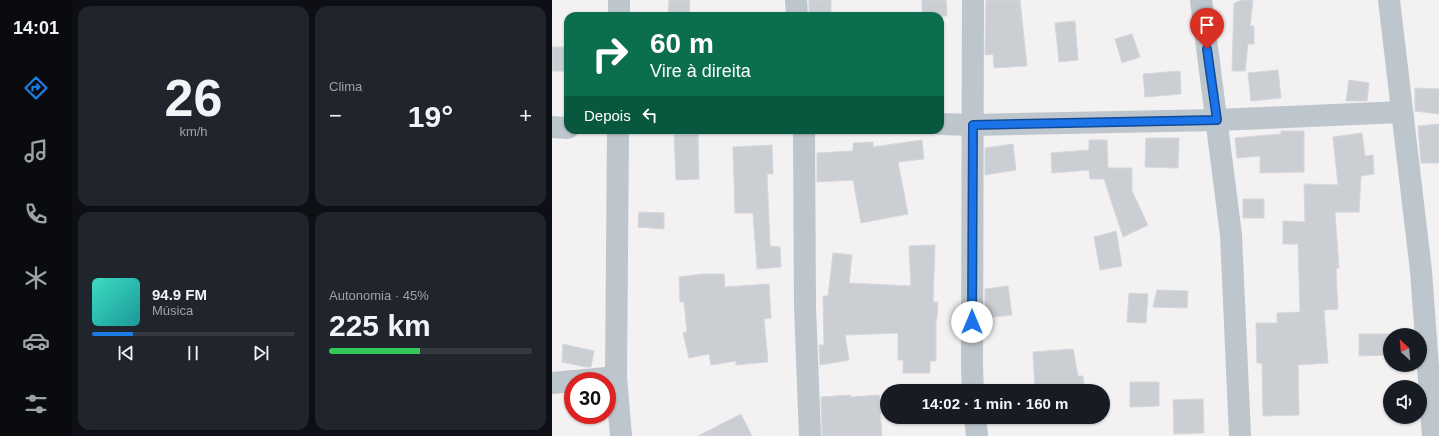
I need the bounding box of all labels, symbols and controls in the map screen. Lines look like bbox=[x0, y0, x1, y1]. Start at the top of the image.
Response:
pin bbox=[1190, 8, 1224, 49]
icon: arrive bbox=[1196, 14, 1218, 36]
text: 14:01 bbox=[13, 18, 59, 38]
icon: right bbox=[584, 28, 636, 80]
text: 60 m bbox=[650, 28, 714, 59]
text: Vire à direita bbox=[650, 61, 751, 81]
text: 26 bbox=[165, 69, 222, 127]
icon: directions bbox=[22, 74, 50, 102]
text: Clima bbox=[329, 79, 362, 94]
text: 19° bbox=[408, 100, 453, 133]
text: − bbox=[329, 103, 342, 128]
text: + bbox=[519, 103, 532, 128]
icon: left bbox=[639, 104, 661, 126]
text: Depois bbox=[584, 107, 631, 124]
text: km/h bbox=[179, 124, 208, 139]
icon: music bbox=[22, 137, 50, 165]
icon: phone bbox=[22, 200, 50, 228]
icon: climate bbox=[22, 264, 50, 292]
text: 94.9 FM bbox=[152, 286, 207, 303]
text: Autonomia · 45% bbox=[329, 288, 429, 303]
position arrow bbox=[951, 301, 993, 343]
text: Música bbox=[152, 303, 193, 318]
text: 225 km bbox=[329, 309, 431, 342]
icon: car bbox=[22, 327, 50, 355]
north arrow bbox=[1383, 328, 1427, 372]
map controls bbox=[1383, 328, 1427, 424]
icon: previous bbox=[115, 342, 137, 364]
icon: pause bbox=[182, 342, 204, 364]
icon: next bbox=[250, 342, 272, 364]
speed limit sign: 30 bbox=[564, 372, 616, 424]
button: sound bbox=[1383, 380, 1427, 424]
icon: filters bbox=[22, 390, 50, 418]
text: 14:02 · 1 min · 160 m bbox=[922, 395, 1068, 412]

